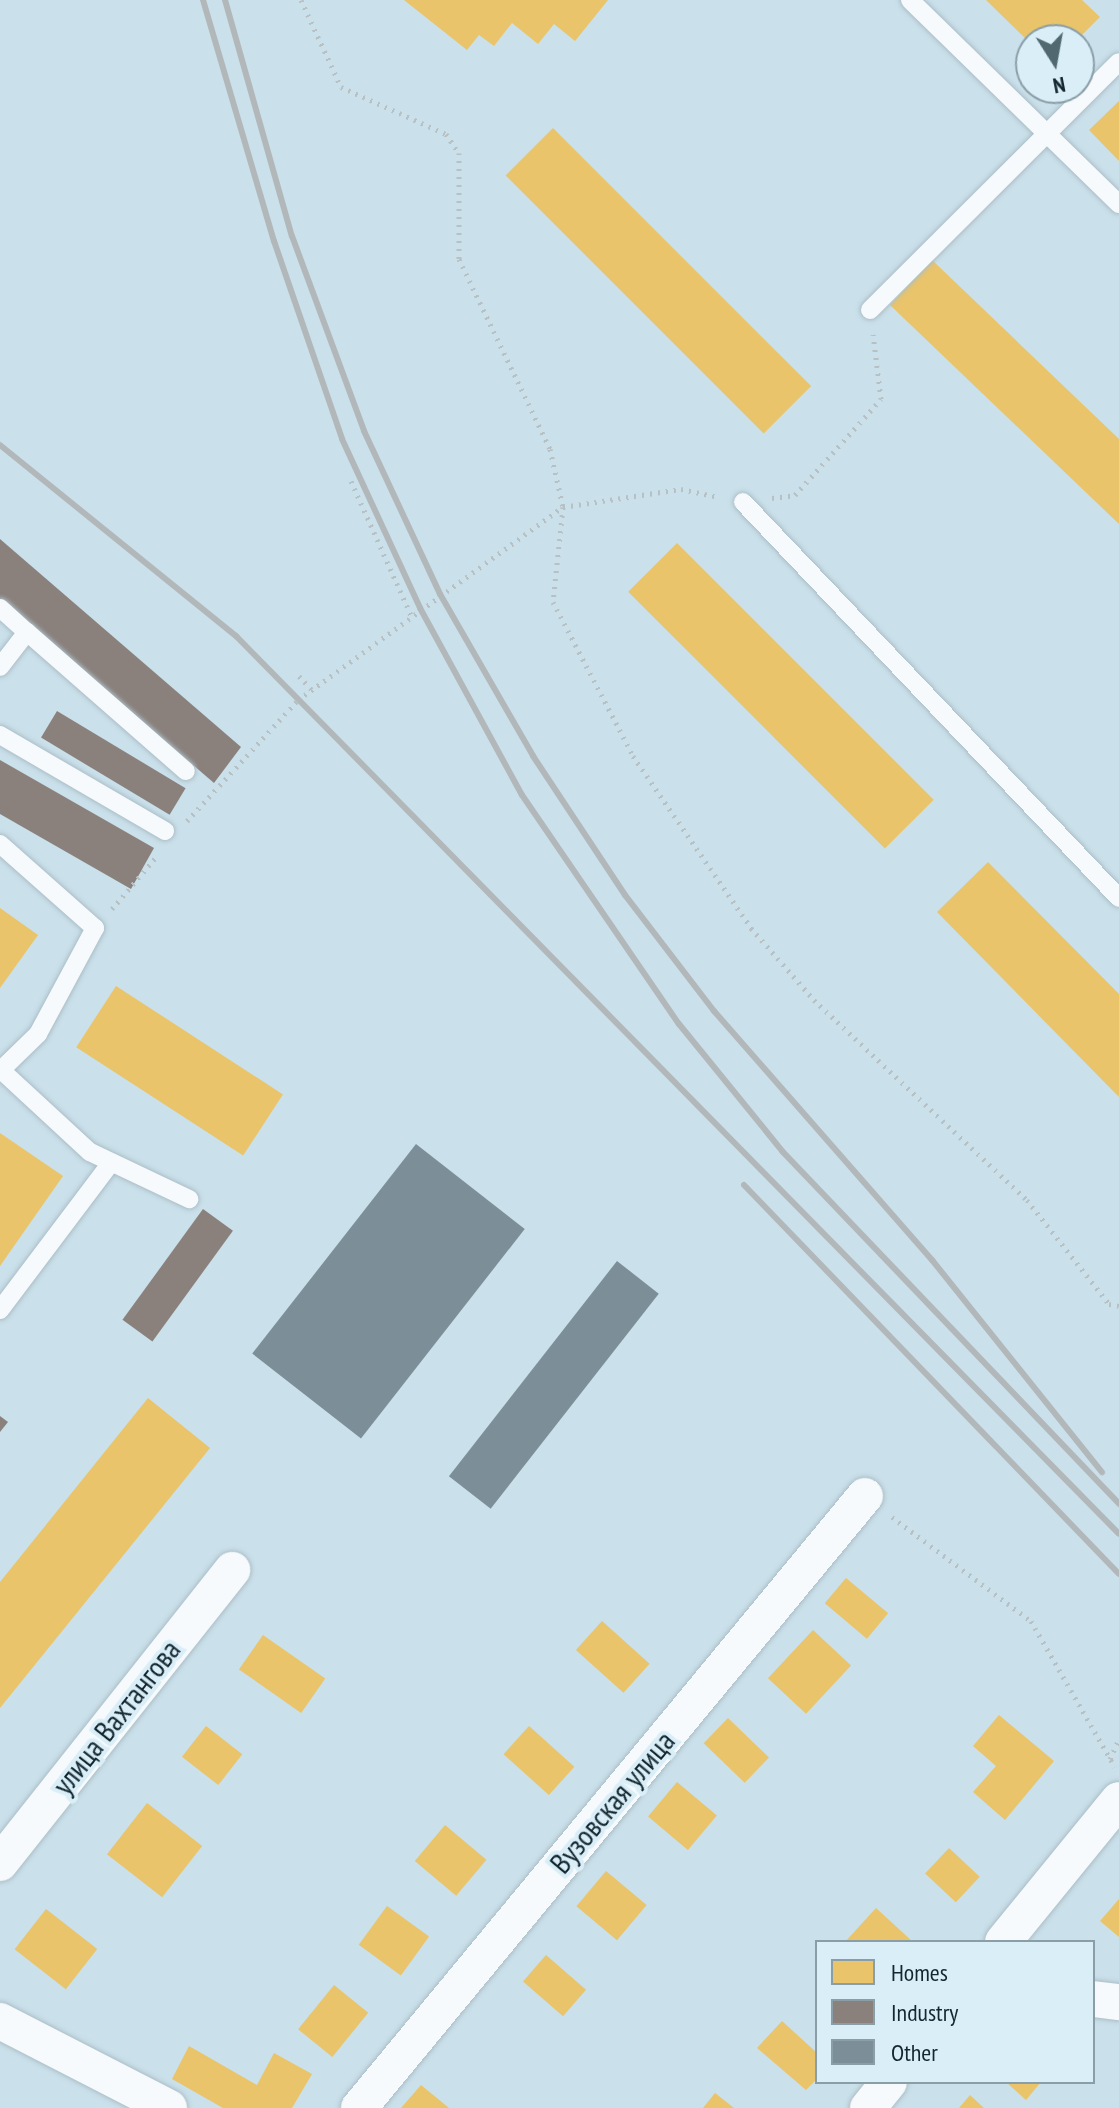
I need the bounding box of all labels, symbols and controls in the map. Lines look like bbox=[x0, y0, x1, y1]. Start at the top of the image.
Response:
north arrow bbox=[1015, 24, 1095, 104]
text: N bbox=[1051, 71, 1068, 100]
street label: улица Вахтангова bbox=[44, 1632, 188, 1802]
street label: Вузовская улица bbox=[542, 1723, 682, 1881]
legend bbox=[815, 1940, 1095, 2084]
text: Homes bbox=[891, 1957, 948, 1988]
text: Industry bbox=[891, 1997, 958, 2028]
text: Other bbox=[891, 2037, 938, 2068]

